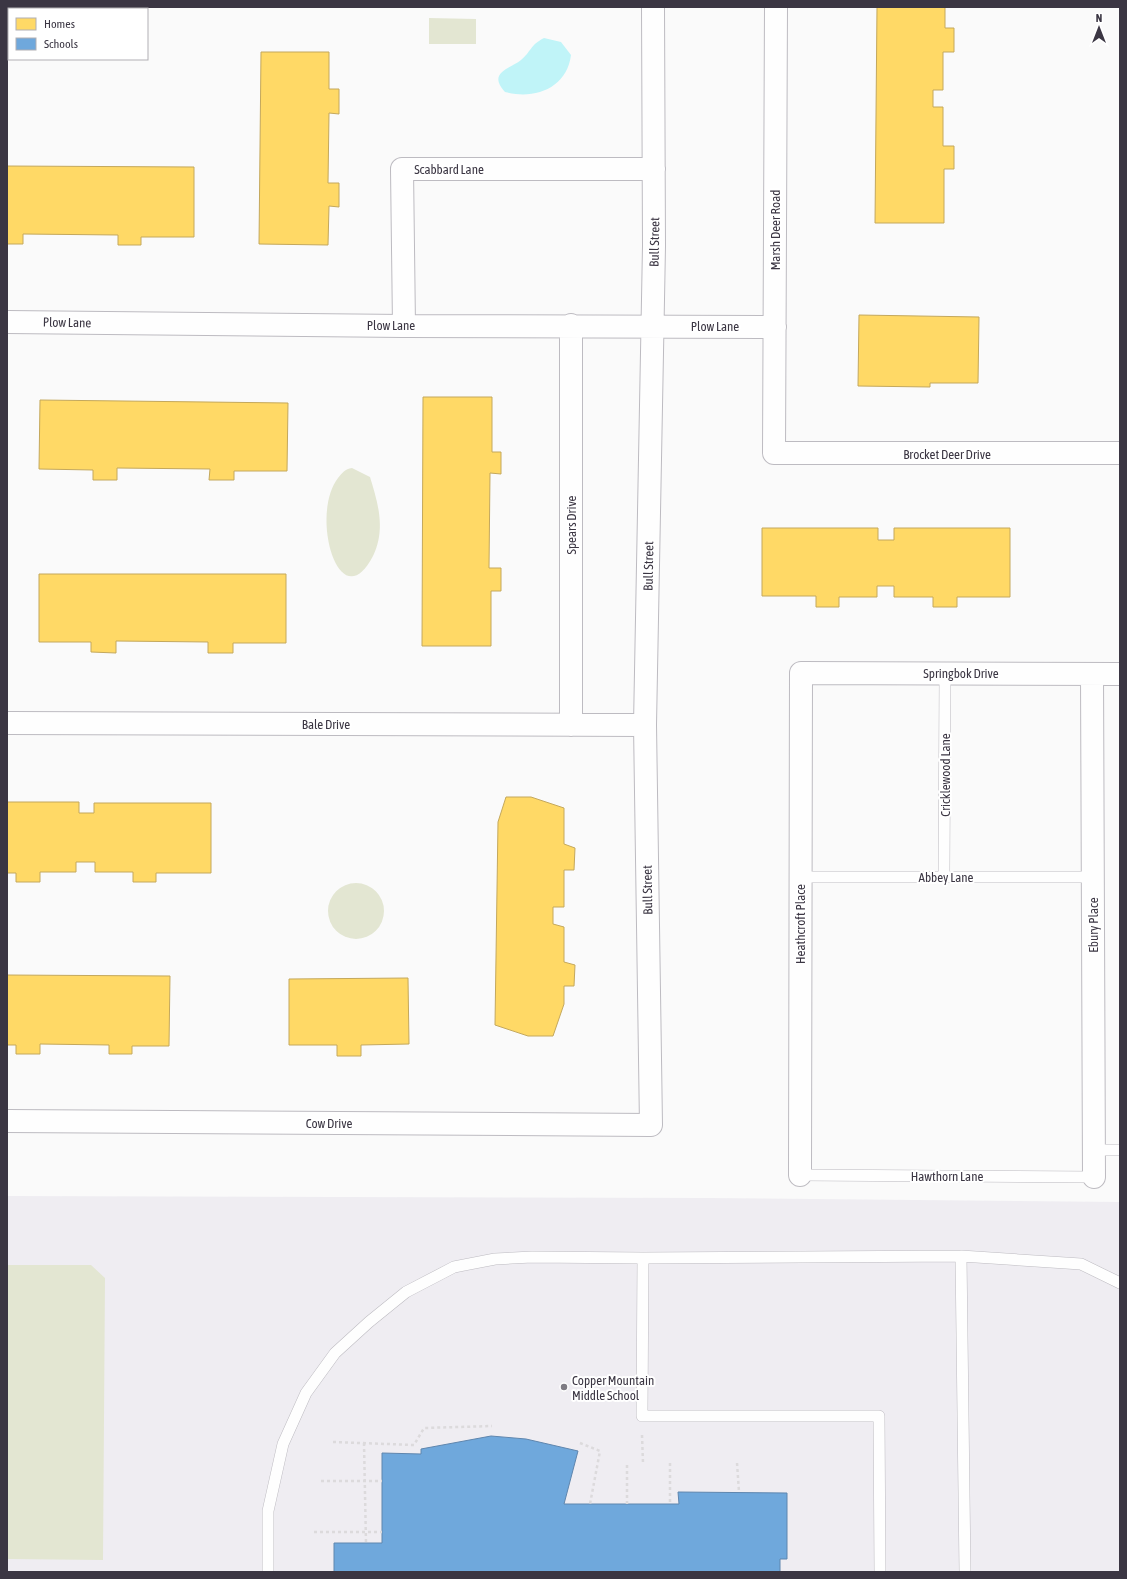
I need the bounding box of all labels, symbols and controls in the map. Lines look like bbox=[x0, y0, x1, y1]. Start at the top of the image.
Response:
legend bbox=[8, 8, 148, 60]
north arrow bbox=[1079, 8, 1119, 48]
text: N bbox=[1096, 12, 1102, 24]
text: Homes bbox=[44, 17, 75, 31]
text: Schools bbox=[44, 37, 78, 51]
street label: Scabbard Lane bbox=[414, 162, 484, 177]
street label: Marsh Deer Road bbox=[768, 190, 783, 270]
street label: Bull Street bbox=[647, 217, 662, 267]
street label: Plow Lane bbox=[43, 315, 91, 330]
street label: Plow Lane bbox=[367, 318, 415, 333]
street label: Plow Lane bbox=[691, 319, 739, 334]
street label: Brocket Deer Drive bbox=[903, 447, 991, 462]
street label: Spears Drive bbox=[564, 495, 579, 555]
street label: Bull Street bbox=[641, 541, 656, 591]
street label: Springbok Drive bbox=[923, 666, 999, 681]
street label: Bale Drive bbox=[302, 717, 350, 732]
street label: Cricklewood Lane bbox=[938, 733, 953, 817]
street label: Bull Street bbox=[640, 865, 655, 915]
street label: Abbey Lane bbox=[919, 870, 974, 885]
street label: Heathcroft Place bbox=[793, 884, 808, 964]
street label: Ebury Place bbox=[1086, 897, 1101, 953]
street label: Cow Drive bbox=[306, 1116, 352, 1131]
street label: Hawthorn Lane bbox=[911, 1169, 983, 1184]
place label: Copper Mountain Middle School bbox=[572, 1373, 654, 1403]
marker: Copper Mountain Middle School bbox=[559, 1382, 569, 1392]

